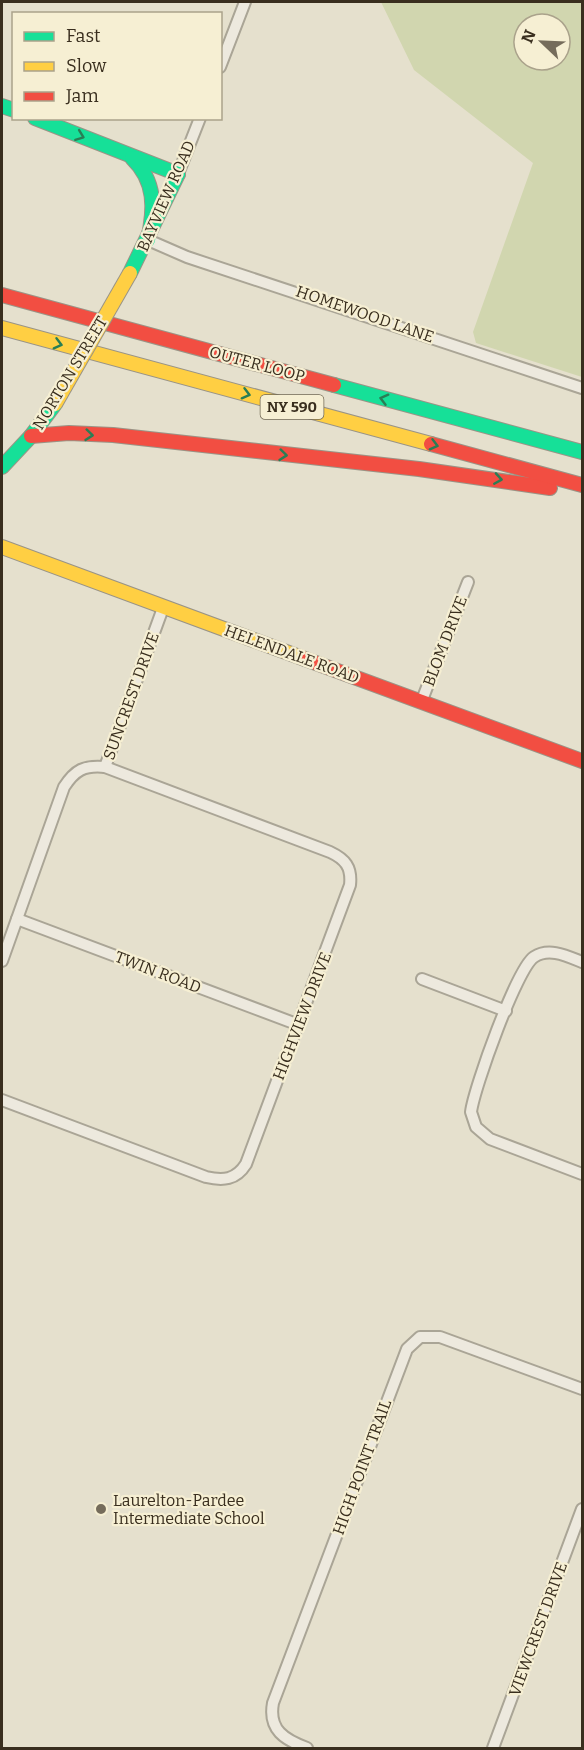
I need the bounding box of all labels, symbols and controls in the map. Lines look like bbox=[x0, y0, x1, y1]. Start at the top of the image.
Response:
legend bbox=[12, 12, 222, 120]
north arrow bbox=[512, 12, 572, 72]
text: Fast bbox=[66, 25, 101, 47]
text: N bbox=[517, 27, 540, 46]
text: Slow bbox=[66, 55, 107, 77]
text: Jam bbox=[65, 85, 99, 107]
one-way arrow bbox=[73, 129, 84, 141]
street label: BAYVIEW ROAD bbox=[133, 138, 199, 254]
street label: HOMEWOOD LANE bbox=[294, 281, 436, 347]
street label: NORTON STREET bbox=[29, 313, 111, 433]
one-way arrow bbox=[53, 336, 63, 349]
street label: OUTER LOOP bbox=[207, 342, 307, 386]
one-way arrow bbox=[241, 387, 251, 400]
one-way arrow bbox=[379, 393, 389, 406]
road number: NY 590 bbox=[260, 395, 324, 419]
one-way arrow bbox=[85, 428, 94, 441]
one-way arrow bbox=[429, 438, 439, 451]
one-way arrow bbox=[279, 448, 288, 461]
one-way arrow bbox=[493, 473, 502, 485]
street label: BLOM DRIVE bbox=[419, 593, 471, 689]
street label: HELENDALE ROAD bbox=[222, 621, 362, 687]
street label: SUNCREST DRIVE bbox=[99, 630, 163, 762]
street label: TWIN ROAD bbox=[112, 947, 204, 997]
street label: HIGHVIEW DRIVE bbox=[269, 949, 335, 1083]
street label: HIGH POINT TRAIL bbox=[329, 1397, 395, 1537]
place label: Laurelton-Pardee Intermediate School bbox=[113, 1491, 265, 1528]
marker: Laurelton-Pardee Intermediate School bbox=[94, 1502, 108, 1516]
street label: VIEWCREST DRIVE bbox=[505, 1559, 571, 1699]

